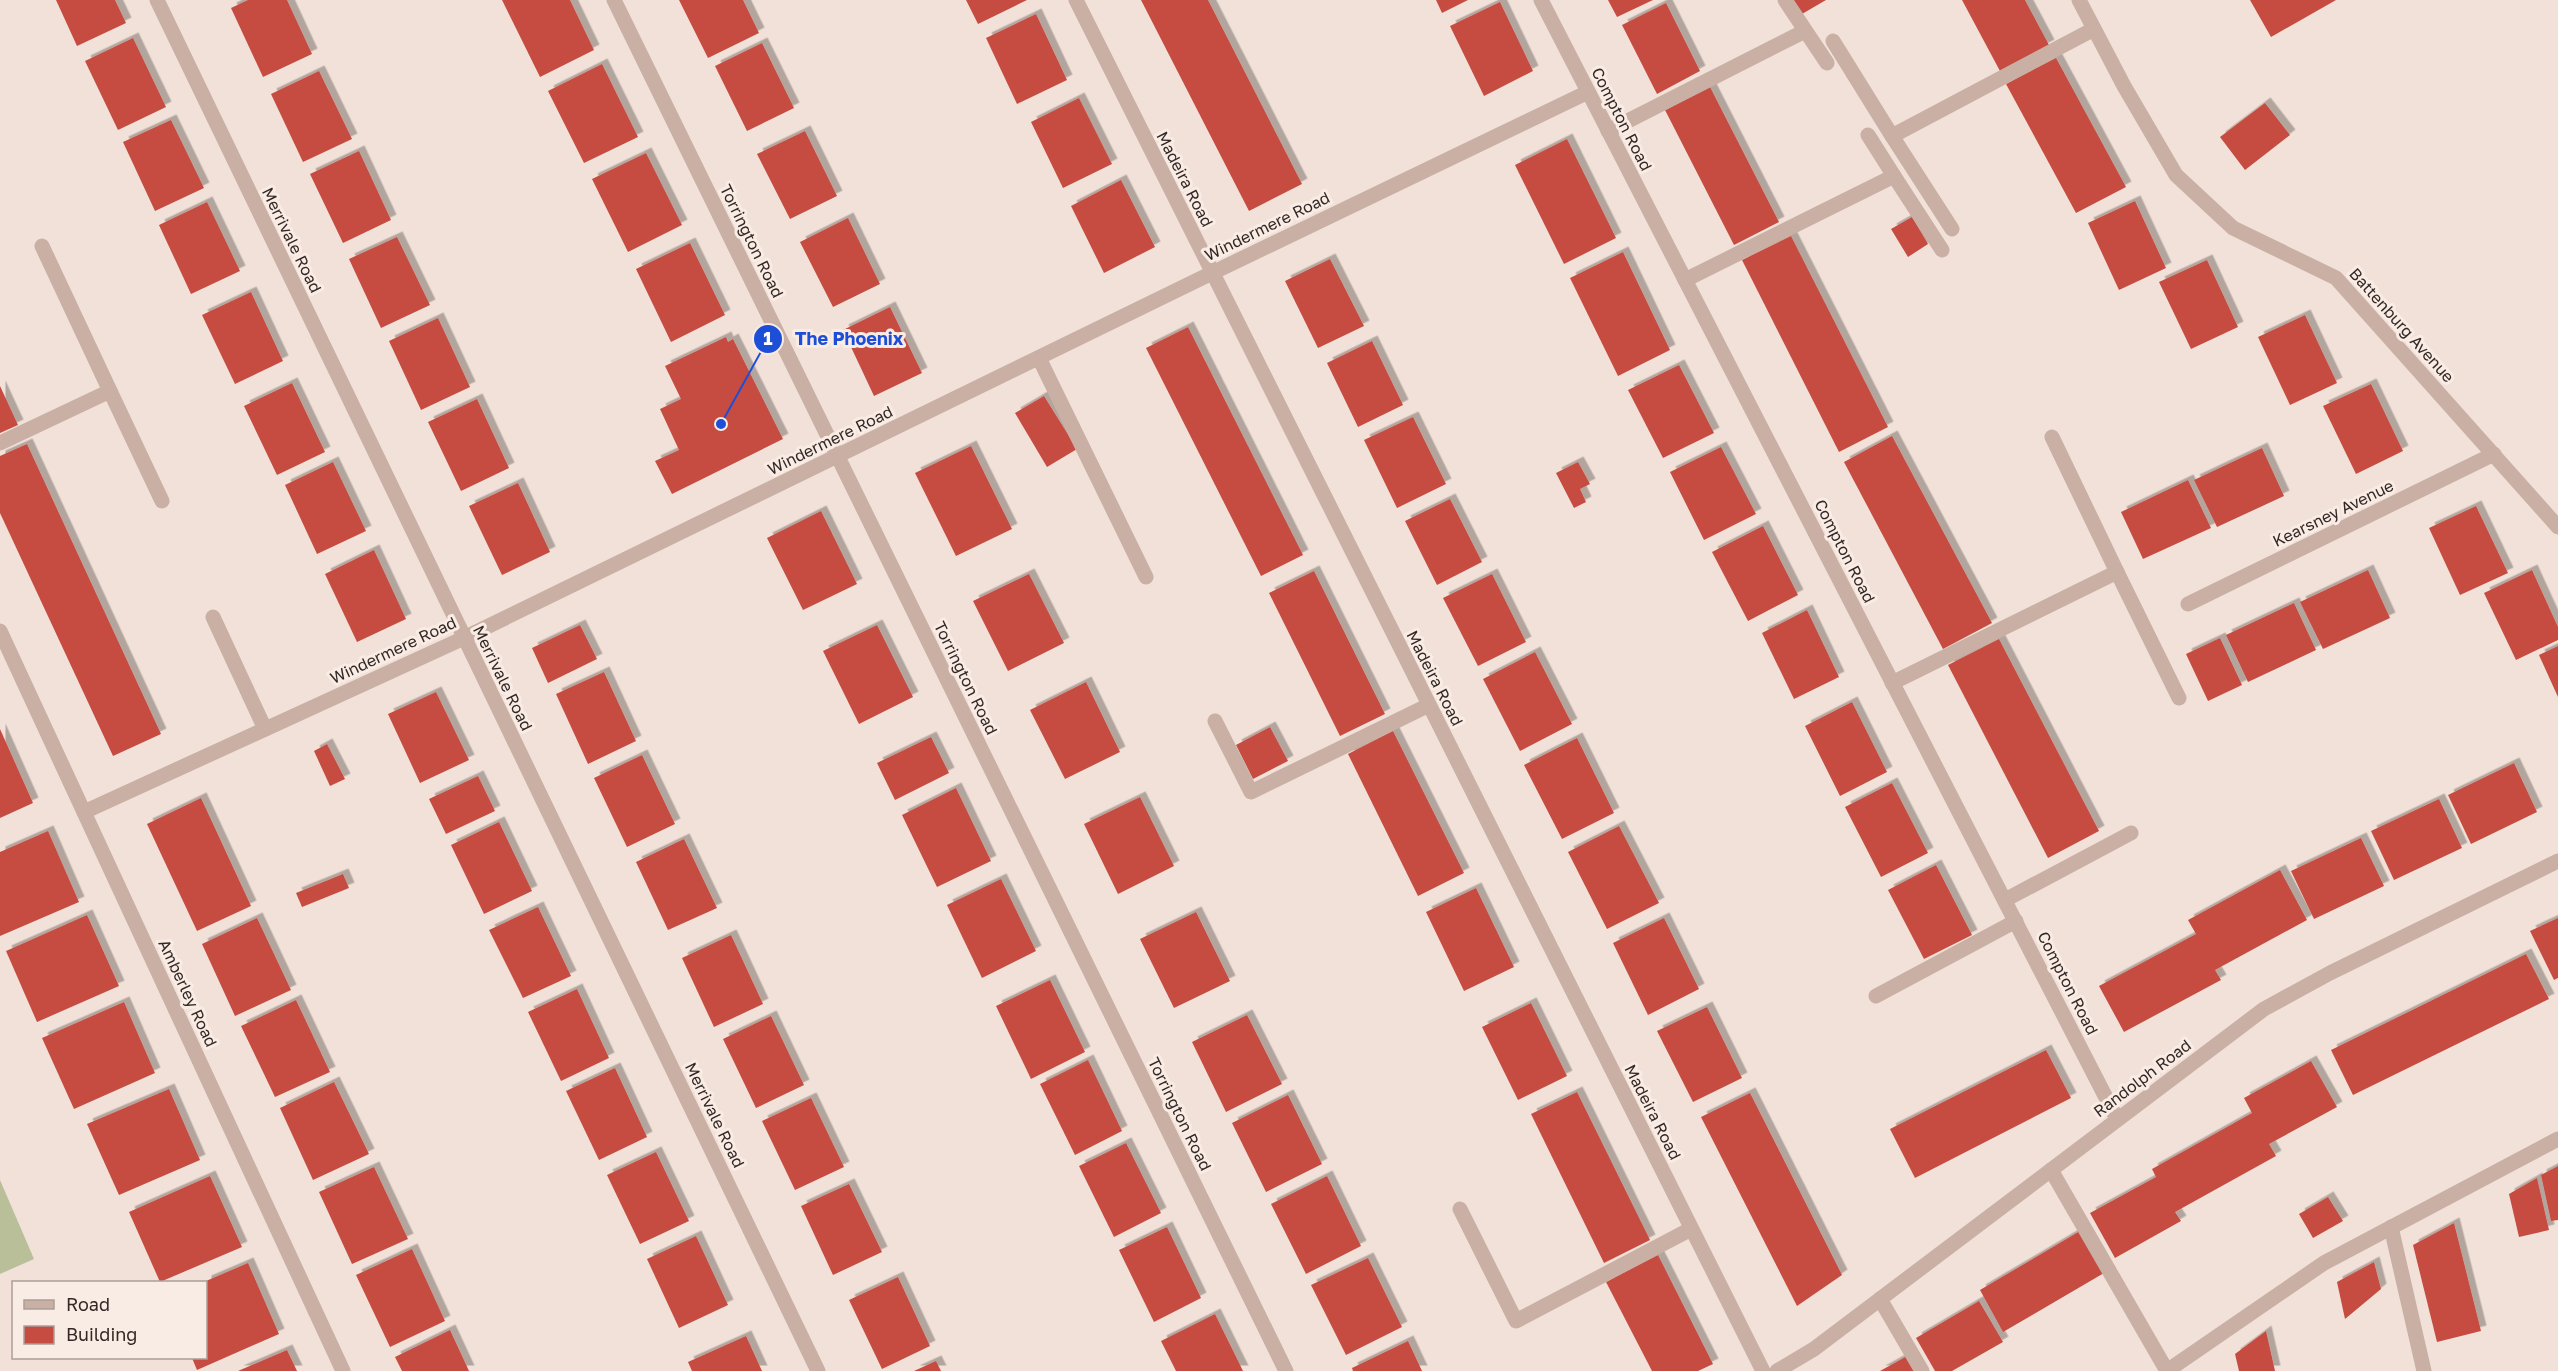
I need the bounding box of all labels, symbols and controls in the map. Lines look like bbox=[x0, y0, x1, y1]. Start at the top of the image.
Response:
street label: Compton Road bbox=[1587, 64, 1657, 174]
street label: Madeira Road bbox=[1152, 128, 1218, 230]
street label: Torrington Road bbox=[716, 181, 788, 301]
street label: Merrivale Road bbox=[258, 184, 326, 296]
street label: Windermere Road bbox=[1201, 187, 1333, 265]
street label: Battenburg Avenue bbox=[2345, 264, 2459, 386]
callout: The Phoenix bbox=[753, 321, 915, 357]
text: 1 bbox=[763, 327, 773, 349]
text: The Phoenix bbox=[795, 327, 904, 349]
street label: Windermere Road bbox=[764, 401, 896, 479]
street label: Kearsney Avenue bbox=[2269, 475, 2397, 551]
street label: Compton Road bbox=[1810, 496, 1880, 606]
street label: Windermere Road bbox=[327, 612, 459, 688]
street label: Torrington Road bbox=[930, 618, 1002, 738]
street label: Merrivale Road bbox=[469, 622, 537, 734]
street label: Madeira Road bbox=[1402, 627, 1468, 729]
street label: Compton Road bbox=[2033, 928, 2103, 1038]
street label: Amberley Road bbox=[154, 936, 222, 1050]
street label: Randolph Road bbox=[2089, 1035, 2195, 1121]
street label: Torrington Road bbox=[1144, 1054, 1216, 1174]
street label: Merrivale Road bbox=[681, 1059, 749, 1171]
street label: Madeira Road bbox=[1620, 1061, 1686, 1163]
legend bbox=[12, 1281, 207, 1359]
text: Road bbox=[66, 1293, 110, 1315]
text: Building bbox=[66, 1323, 137, 1345]

